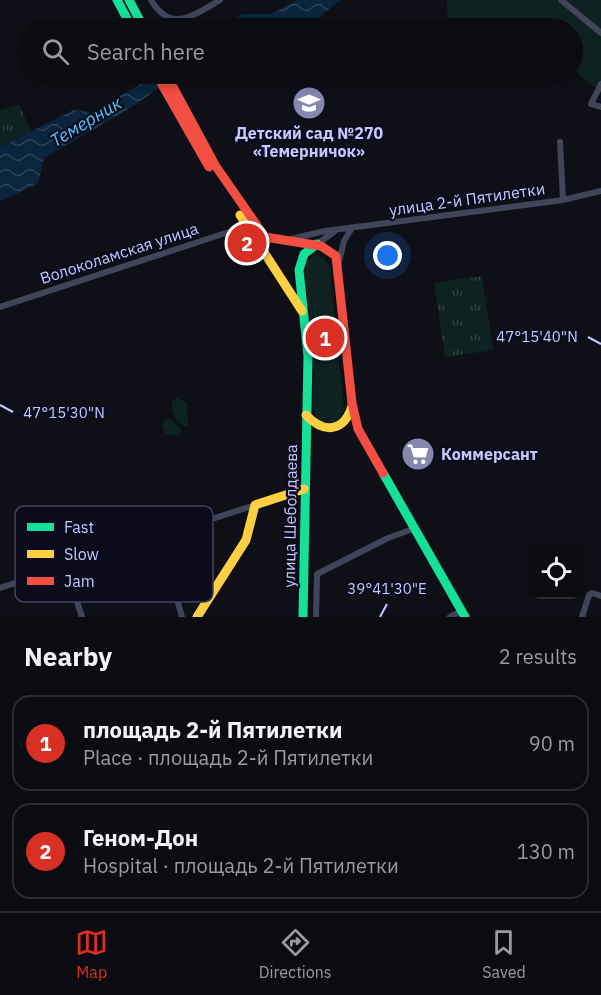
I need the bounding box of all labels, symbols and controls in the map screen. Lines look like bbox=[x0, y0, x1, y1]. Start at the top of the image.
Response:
search box bbox=[18, 18, 583, 84]
icon: search bbox=[39, 35, 72, 68]
text: Search here bbox=[87, 37, 205, 66]
school or university icon: Детский сад №270 «Темерничок» bbox=[291, 85, 327, 121]
water label: Темерник bbox=[46, 91, 126, 152]
place label: Детский сад №270 «Темерничок» bbox=[235, 123, 383, 161]
street label: улица 2-й Пятилетки bbox=[388, 178, 546, 220]
street label: Волоколамская улица bbox=[37, 218, 201, 288]
pin: 2 bbox=[228, 220, 266, 266]
your location bbox=[373, 241, 402, 270]
pin: 1 bbox=[306, 316, 344, 360]
text: 47°15'40"N bbox=[496, 327, 578, 346]
text: 47°15'30"N bbox=[23, 403, 105, 422]
supermarket icon: Коммерсант bbox=[400, 436, 436, 472]
street label: улица Шеболдаева bbox=[279, 444, 301, 588]
place label: Коммерсант bbox=[441, 444, 538, 464]
legend bbox=[15, 506, 213, 602]
text: Fast bbox=[64, 517, 94, 537]
text: Slow bbox=[64, 544, 99, 564]
map controls bbox=[529, 545, 583, 599]
button: locate bbox=[529, 545, 583, 599]
text: Jam bbox=[64, 571, 95, 591]
text: 39°41'30"E bbox=[347, 579, 427, 598]
text: Nearby bbox=[24, 639, 112, 673]
text: 2 results bbox=[499, 643, 577, 670]
text: площадь 2-й Пятилетки bbox=[83, 715, 342, 744]
text: 1 bbox=[40, 730, 52, 757]
text: 90 m bbox=[529, 730, 575, 757]
text: Place · площадь 2-й Пятилетки bbox=[83, 744, 373, 771]
text: Геном-Дон bbox=[83, 823, 198, 852]
text: 2 bbox=[40, 838, 52, 865]
text: 130 m bbox=[517, 838, 575, 865]
text: Hospital · площадь 2-й Пятилетки bbox=[83, 852, 399, 879]
tab: Map bbox=[75, 926, 108, 982]
tab: Directions bbox=[259, 926, 332, 982]
tab: Saved bbox=[482, 926, 526, 982]

